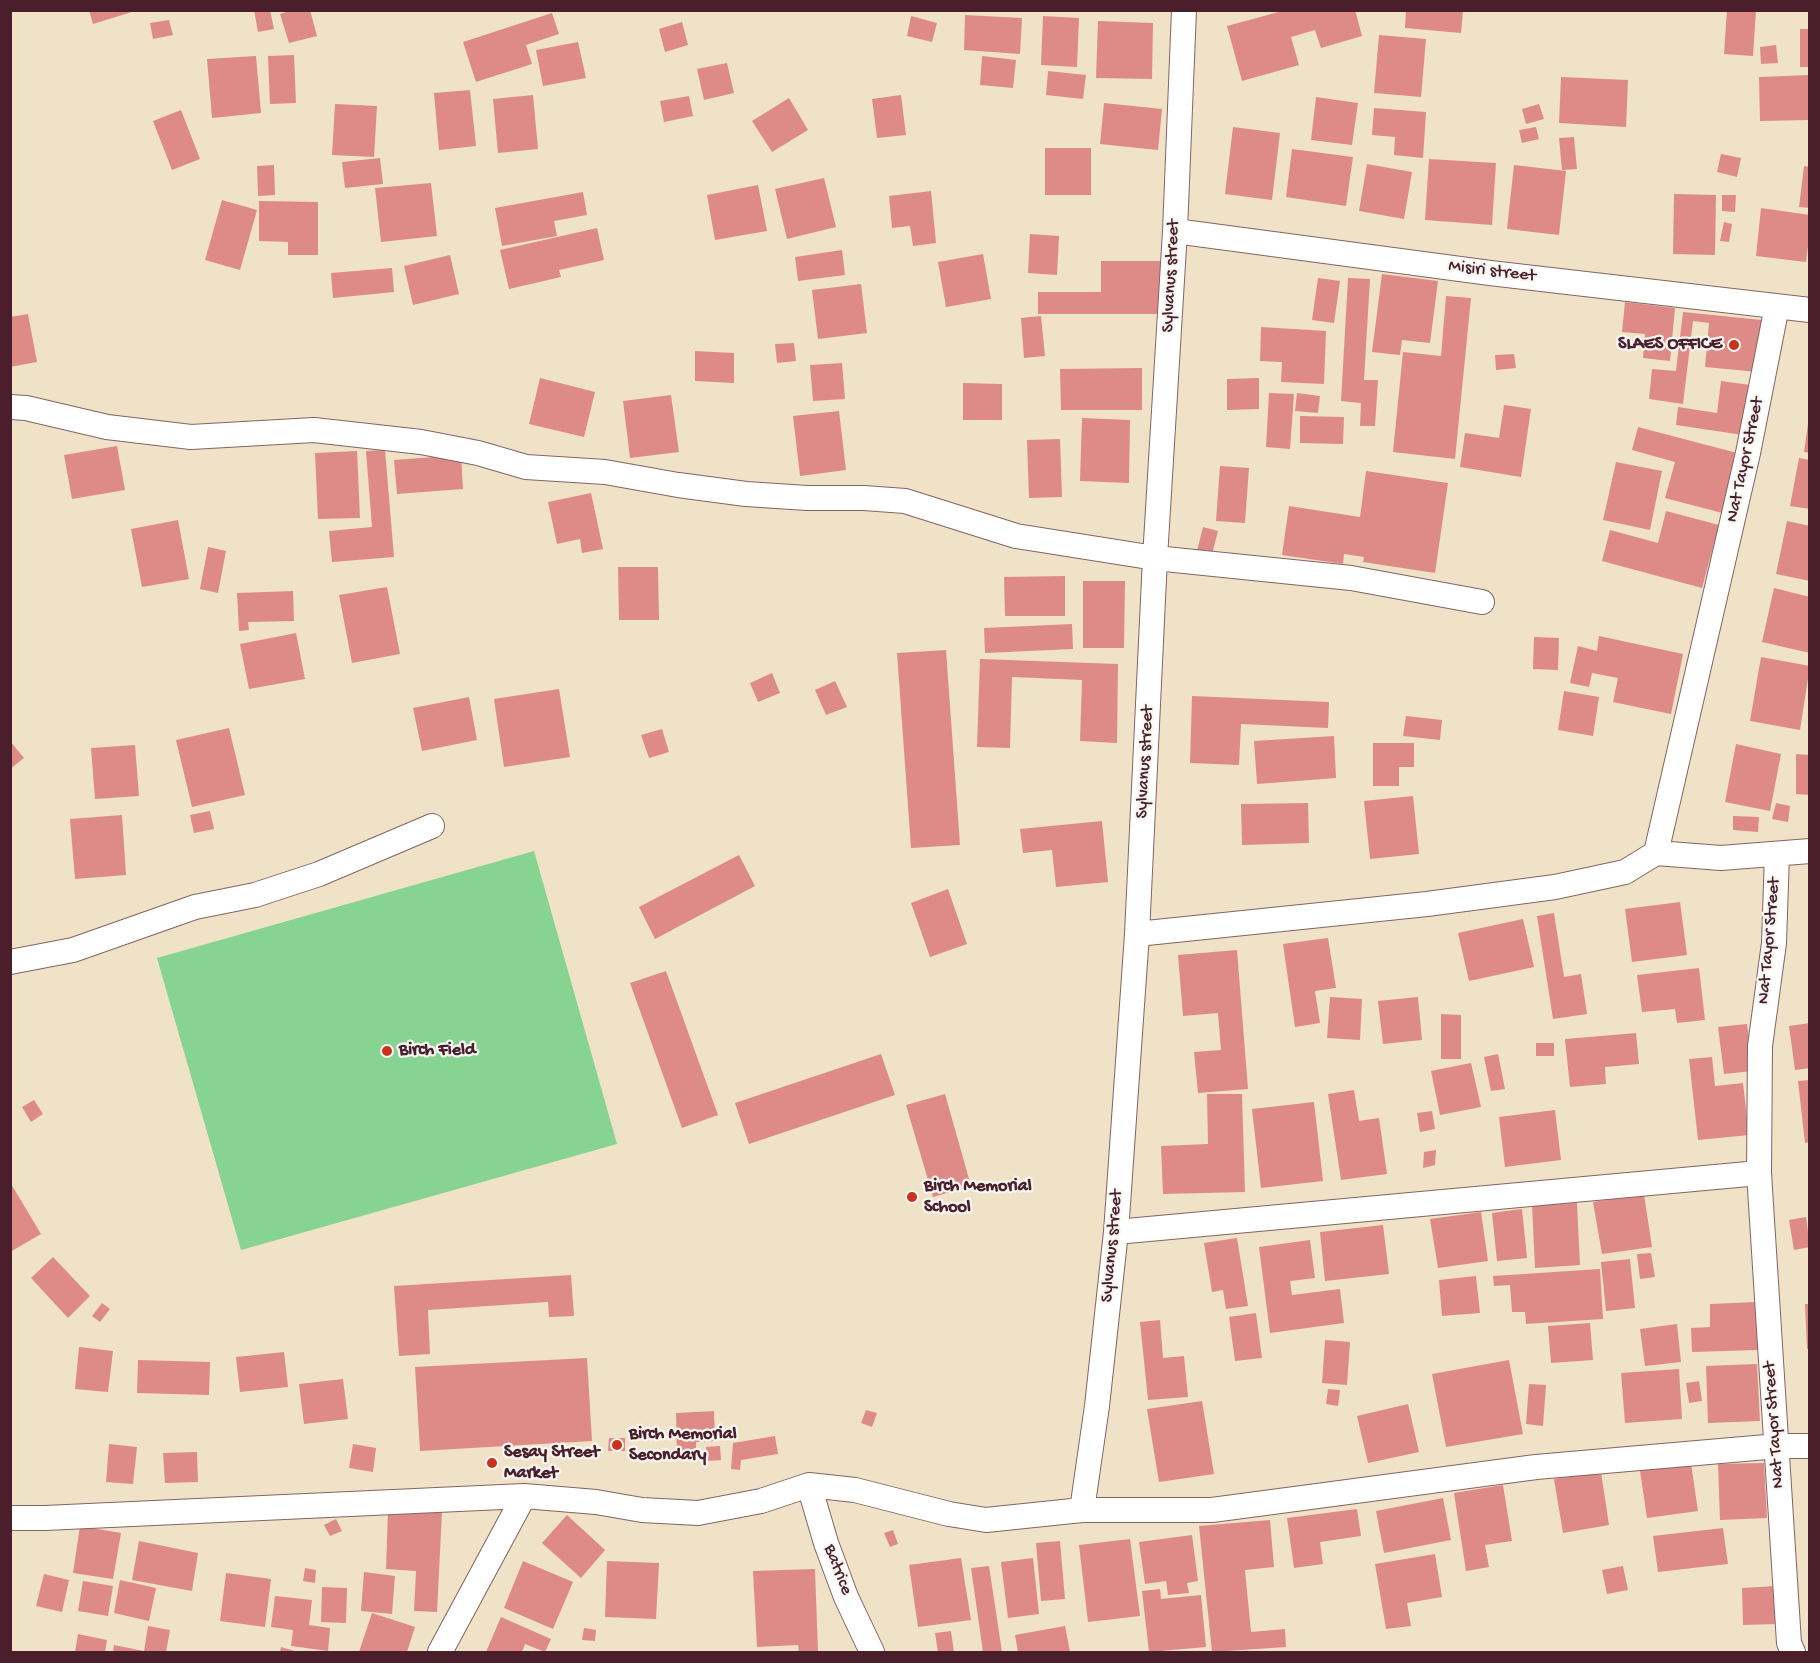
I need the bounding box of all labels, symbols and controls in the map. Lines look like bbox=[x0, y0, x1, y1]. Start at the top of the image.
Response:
street label: Sylvanus street bbox=[1158, 219, 1186, 333]
street label: Misiri street bbox=[1447, 256, 1537, 288]
place label: SLAES OFFICE bbox=[1618, 334, 1722, 356]
marker: SLAES OFFICE bbox=[1727, 338, 1741, 352]
street label: Nat Tayor Street bbox=[1722, 396, 1770, 524]
street label: Sylvanus street bbox=[1132, 705, 1160, 819]
street label: Nat Tayor Street bbox=[1754, 877, 1786, 1005]
place label: Birch Field bbox=[399, 1040, 475, 1062]
marker: Birch Field bbox=[380, 1044, 394, 1058]
place label: Birch Memorial School bbox=[924, 1176, 1032, 1218]
street label: Sylvanus street bbox=[1097, 1189, 1129, 1303]
marker: Birch Memorial School bbox=[905, 1190, 919, 1204]
street label: Nat Tayor Street bbox=[1760, 1361, 1790, 1489]
place label: Birch Memorial Secondary bbox=[629, 1424, 737, 1466]
marker: Birch Memorial Secondary bbox=[610, 1438, 624, 1452]
place label: Sesay Street Market bbox=[504, 1442, 599, 1484]
marker: Sesay Street Market bbox=[485, 1456, 499, 1470]
street label: Batrice bbox=[818, 1542, 856, 1598]

